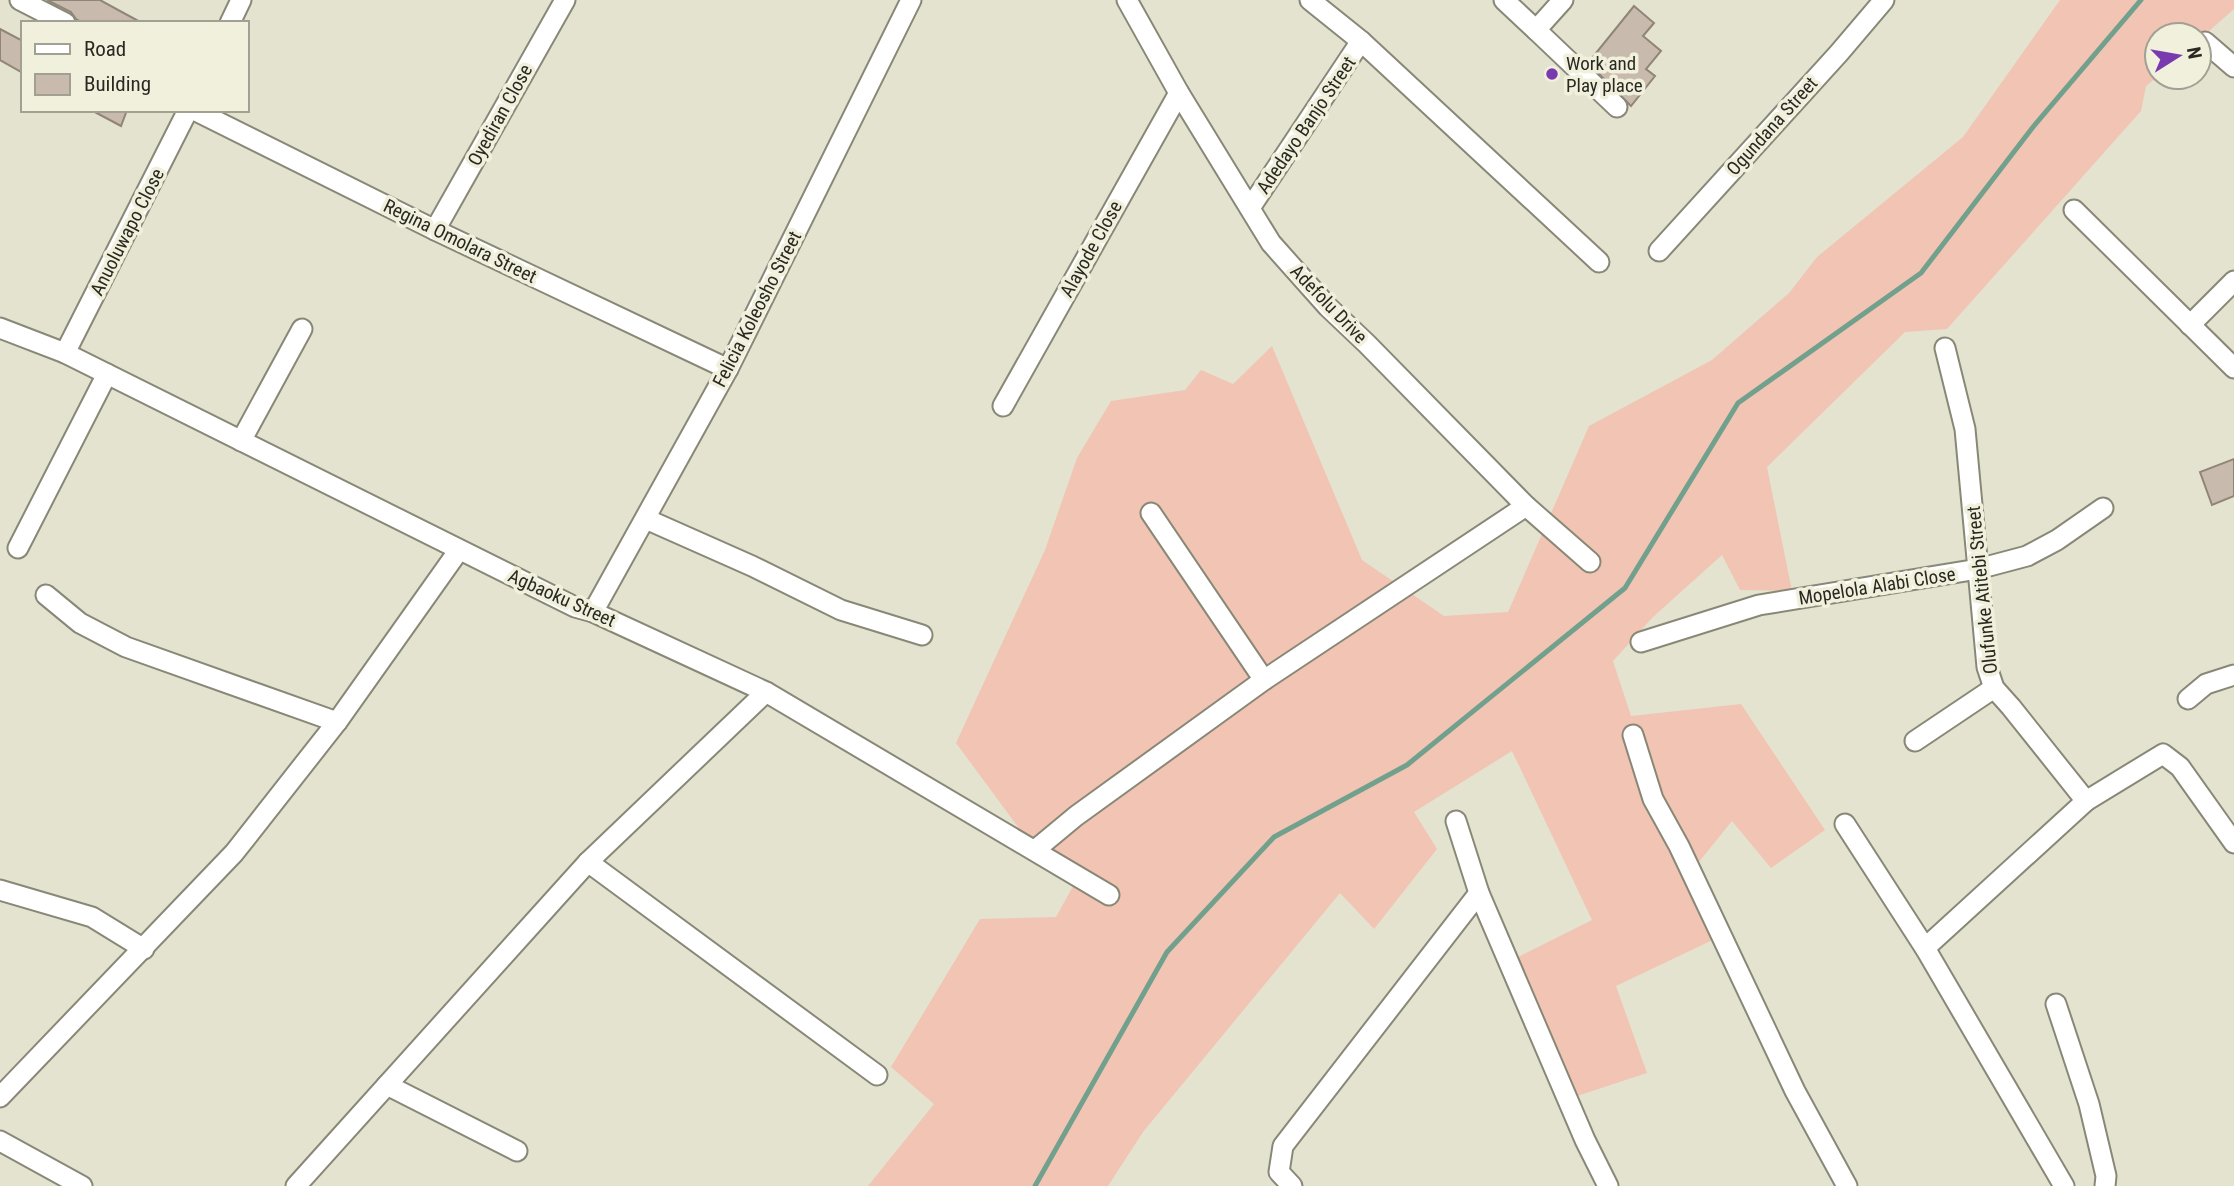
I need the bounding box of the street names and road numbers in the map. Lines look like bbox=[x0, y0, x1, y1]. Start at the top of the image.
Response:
street label: Adedayo Banjo Street bbox=[1252, 52, 1360, 198]
street label: Oyediran Close bbox=[463, 60, 537, 170]
street label: Ogundana Street bbox=[1722, 72, 1822, 180]
street label: Anuoluwapo Close bbox=[85, 165, 169, 299]
street label: Regina Omolara Street bbox=[380, 194, 540, 288]
street label: Alayode Close bbox=[1055, 197, 1127, 301]
street label: Felicia Koleosho Street bbox=[708, 227, 806, 391]
street label: Adefolu Drive bbox=[1286, 260, 1372, 348]
street label: Olufunke Atitebi Street bbox=[1962, 505, 2002, 675]
street label: Mopelola Alabi Close bbox=[1797, 562, 1957, 610]
street label: Agbaoku Street bbox=[505, 564, 619, 632]

